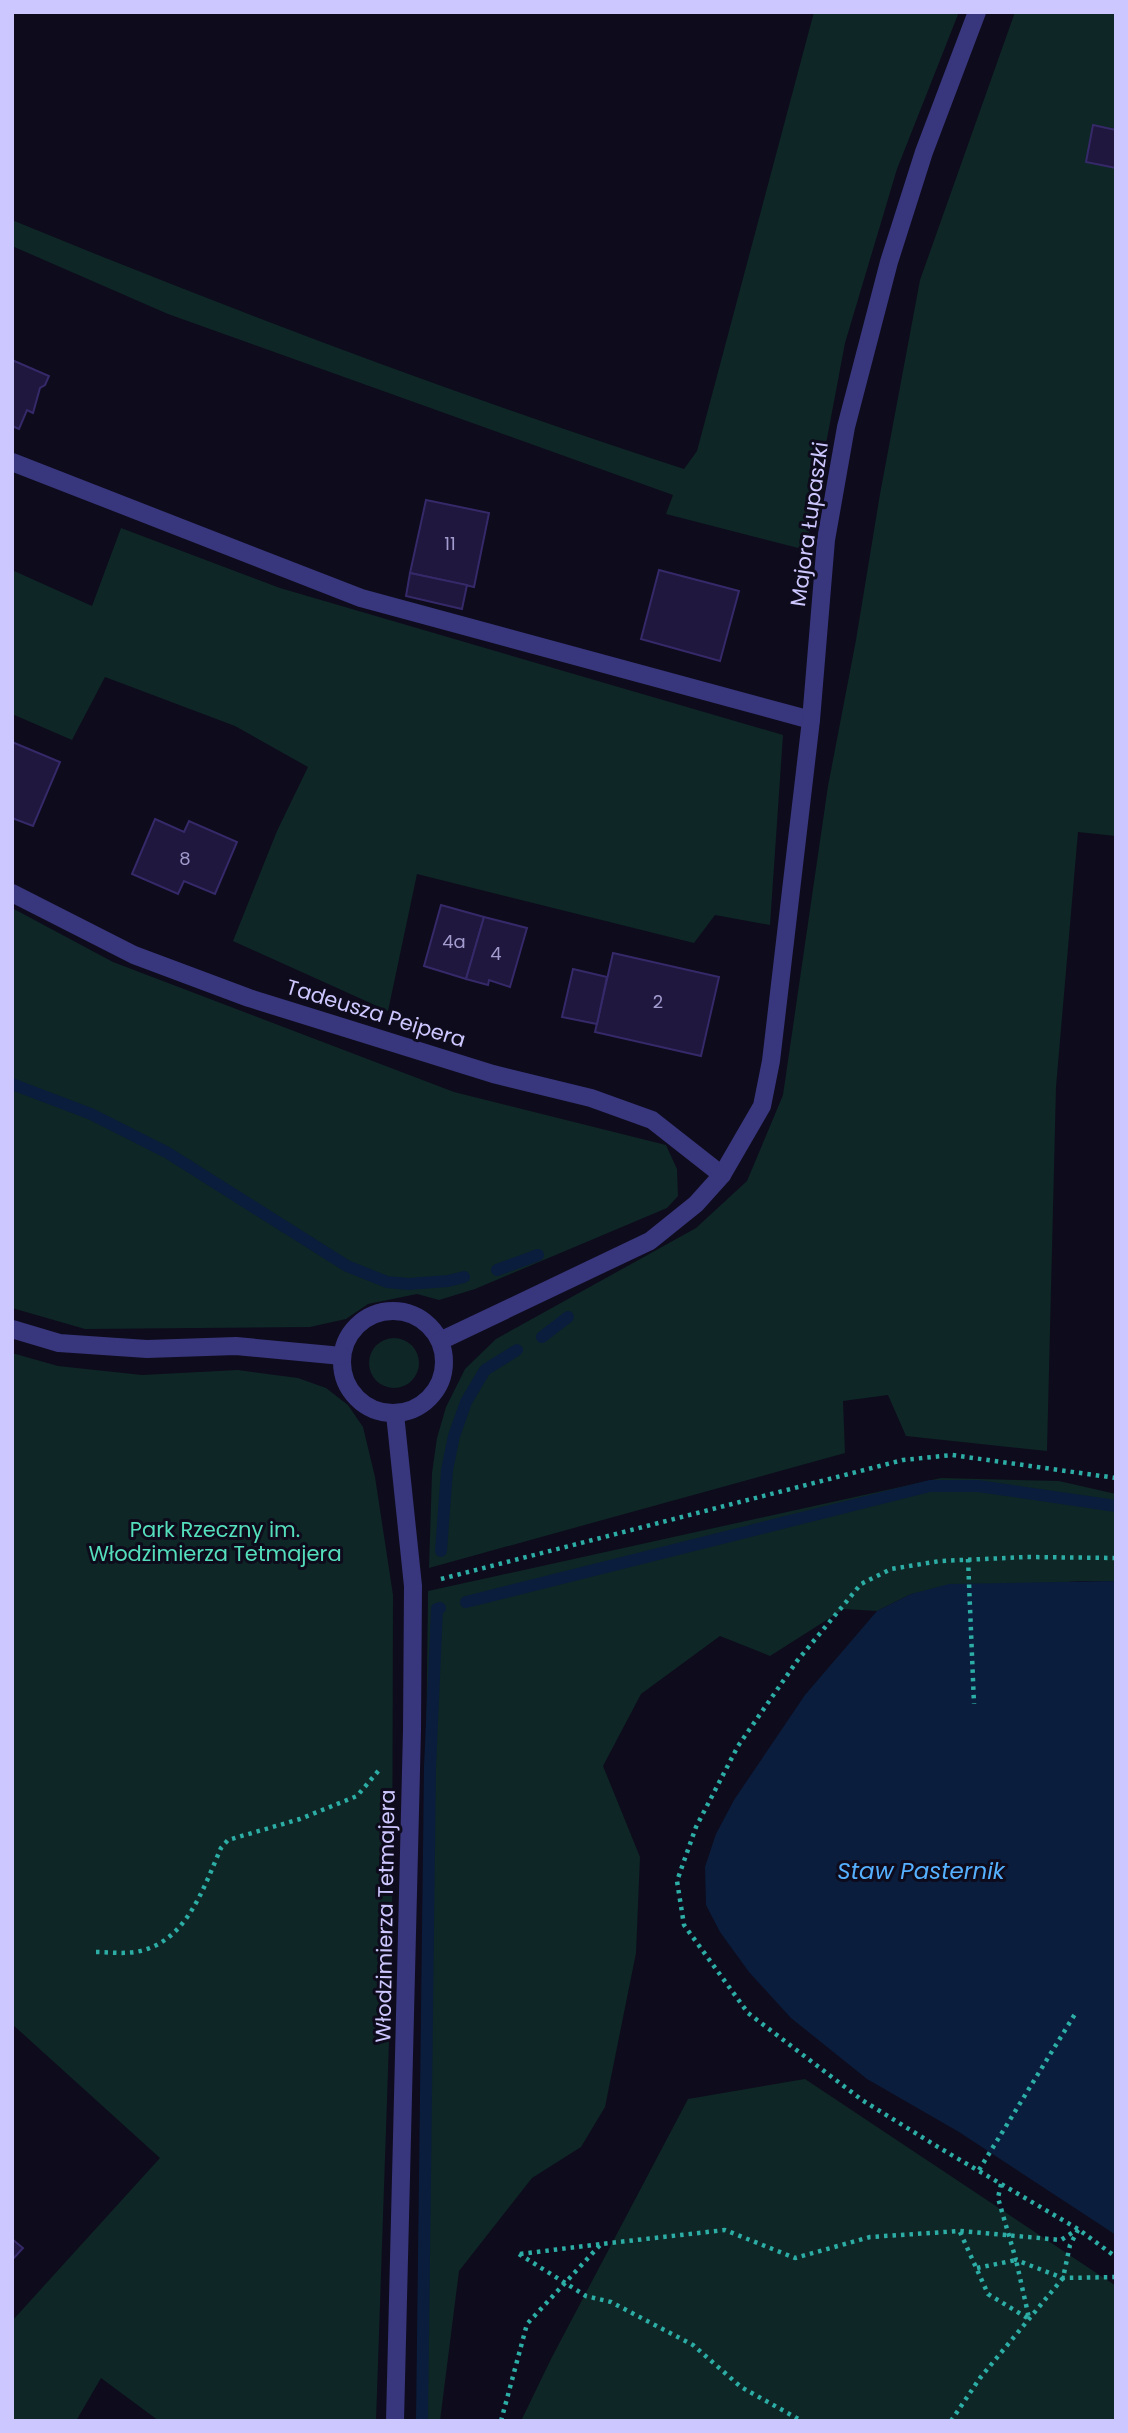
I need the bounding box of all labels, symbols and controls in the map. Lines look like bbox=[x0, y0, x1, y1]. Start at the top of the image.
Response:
street label: Majora Łupaszki bbox=[783, 440, 835, 608]
house number: 11 bbox=[444, 531, 456, 556]
house number: 8 bbox=[179, 846, 191, 871]
house number: 4a bbox=[442, 929, 466, 954]
house number: 4 bbox=[490, 941, 502, 966]
street label: Tadeusza Peipera bbox=[283, 972, 469, 1054]
house number: 2 bbox=[653, 989, 663, 1014]
park label: Park Rzeczny im. Włodzimierza Tetmajera bbox=[88, 1515, 342, 1568]
street label: Włodzimierza Tetmajera bbox=[368, 1789, 402, 2043]
water label: Staw Pasternik bbox=[837, 1855, 1006, 1887]

